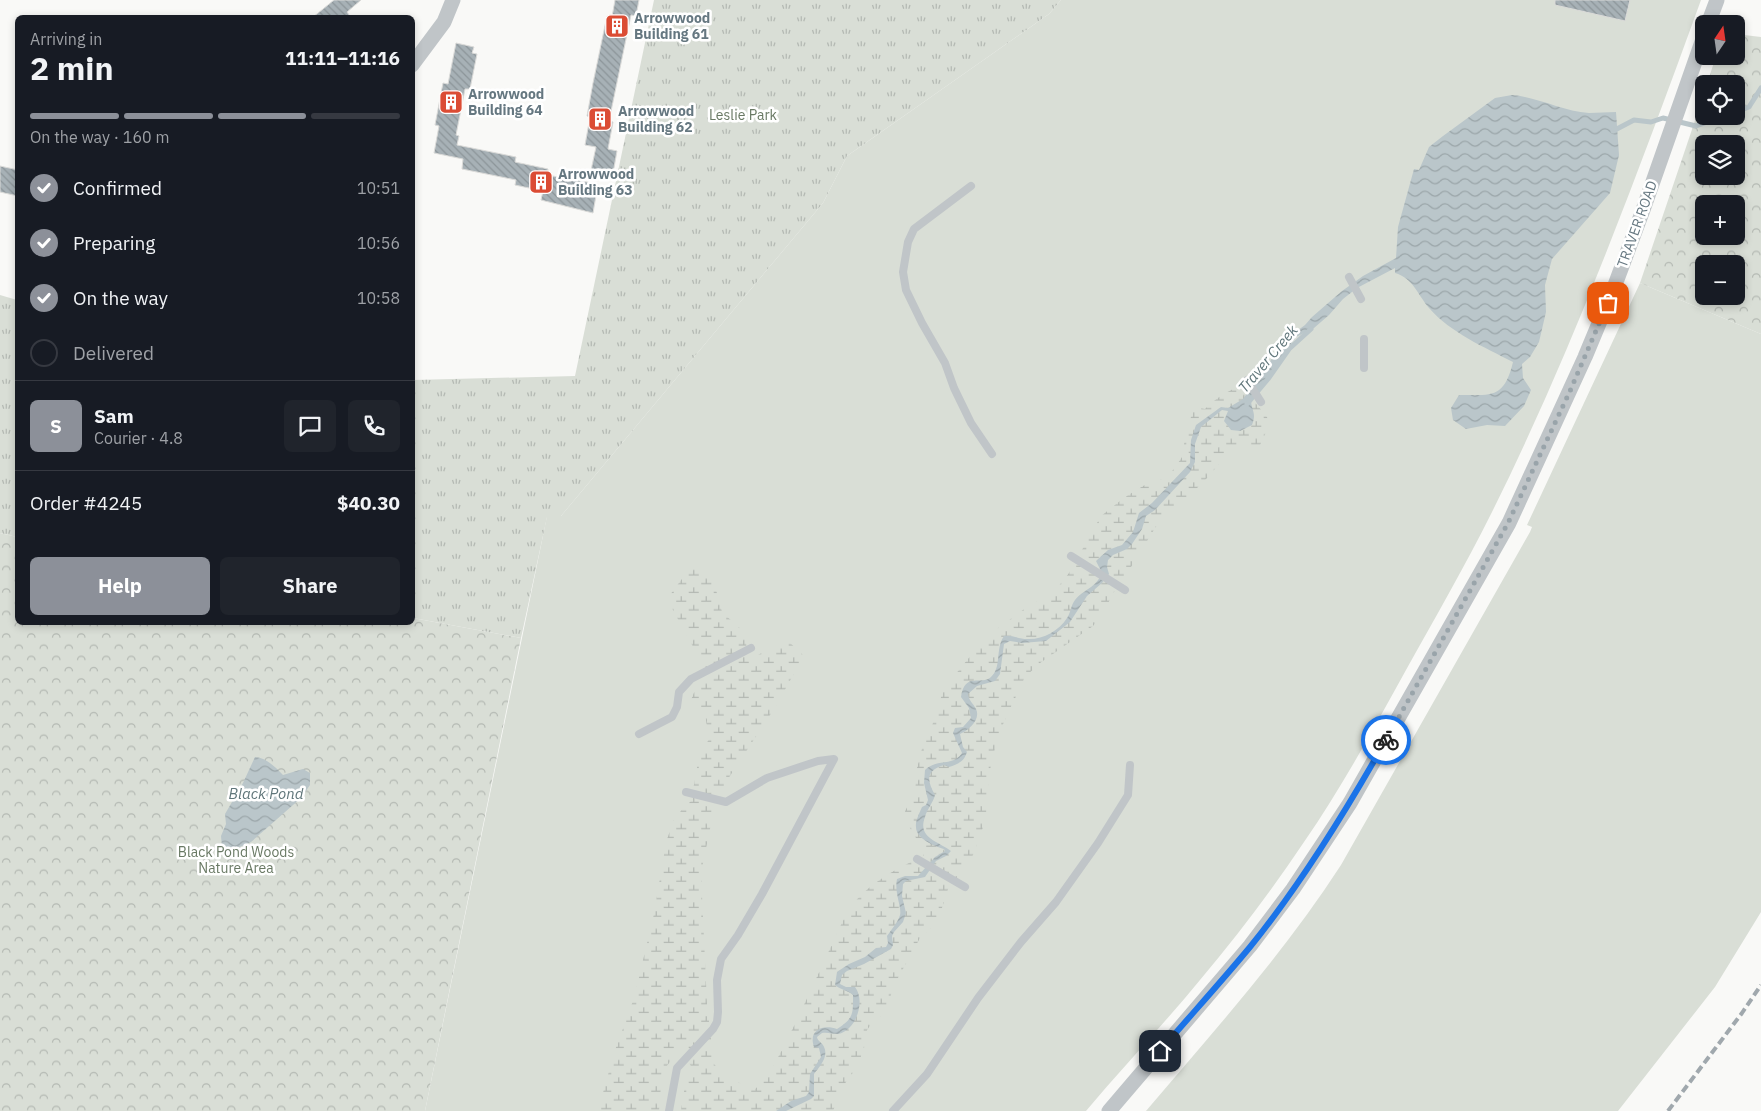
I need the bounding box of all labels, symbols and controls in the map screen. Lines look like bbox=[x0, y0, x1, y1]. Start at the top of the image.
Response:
place label: Arrowwood Building 61 bbox=[634, 9, 710, 43]
building icon: Arrowwood Building 61 bbox=[604, 13, 630, 39]
north arrow bbox=[1695, 15, 1745, 65]
map controls bbox=[1695, 15, 1745, 305]
text: Arriving in bbox=[30, 29, 102, 49]
text: 11:11–11:16 bbox=[285, 46, 400, 70]
text: 2 min bbox=[30, 47, 114, 89]
button: locate bbox=[1695, 75, 1745, 125]
place label: Arrowwood Building 64 bbox=[468, 85, 544, 119]
building icon: Arrowwood Building 64 bbox=[438, 89, 464, 115]
place label: Arrowwood Building 62 bbox=[618, 102, 694, 136]
building icon: Arrowwood Building 62 bbox=[587, 106, 613, 132]
park label: Leslie Park bbox=[709, 106, 778, 124]
text: On the way · 160 m bbox=[30, 127, 169, 147]
button: layers bbox=[1695, 135, 1745, 185]
place label: Arrowwood Building 63 bbox=[558, 165, 634, 199]
building icon: Arrowwood Building 63 bbox=[528, 169, 554, 195]
icon: check bbox=[30, 174, 58, 202]
text: Confirmed bbox=[73, 176, 162, 200]
text: 10:51 bbox=[357, 178, 400, 198]
street label: TRAVER ROAD bbox=[1613, 178, 1661, 270]
button: + bbox=[1695, 195, 1745, 245]
icon: check bbox=[30, 229, 58, 257]
text: Preparing bbox=[73, 231, 155, 255]
text: 10:56 bbox=[357, 233, 400, 253]
button: − bbox=[1695, 255, 1745, 305]
pin bbox=[1587, 282, 1629, 324]
icon: check bbox=[30, 284, 58, 312]
text: On the way bbox=[73, 286, 168, 310]
text: 10:58 bbox=[357, 288, 400, 308]
icon: bag bbox=[1594, 289, 1622, 317]
water label: Traver Creek bbox=[1234, 321, 1302, 397]
text: Delivered bbox=[73, 341, 154, 365]
button: chat bbox=[284, 400, 336, 452]
button: phone bbox=[348, 400, 400, 452]
text: Sam bbox=[94, 404, 134, 428]
text: S bbox=[50, 414, 62, 438]
text: Courier · 4.8 bbox=[94, 428, 183, 448]
text: Order #4245 bbox=[30, 491, 142, 515]
text: $40.30 bbox=[337, 491, 400, 515]
button: Help bbox=[30, 557, 210, 615]
button: Share bbox=[220, 557, 400, 615]
courier bbox=[1361, 715, 1411, 765]
icon: bike bbox=[1372, 726, 1400, 754]
water label: Black Pond bbox=[229, 784, 304, 803]
park label: Black Pond Woods Nature Area bbox=[178, 843, 294, 877]
pin bbox=[1139, 1030, 1181, 1072]
icon: home bbox=[1146, 1037, 1174, 1065]

